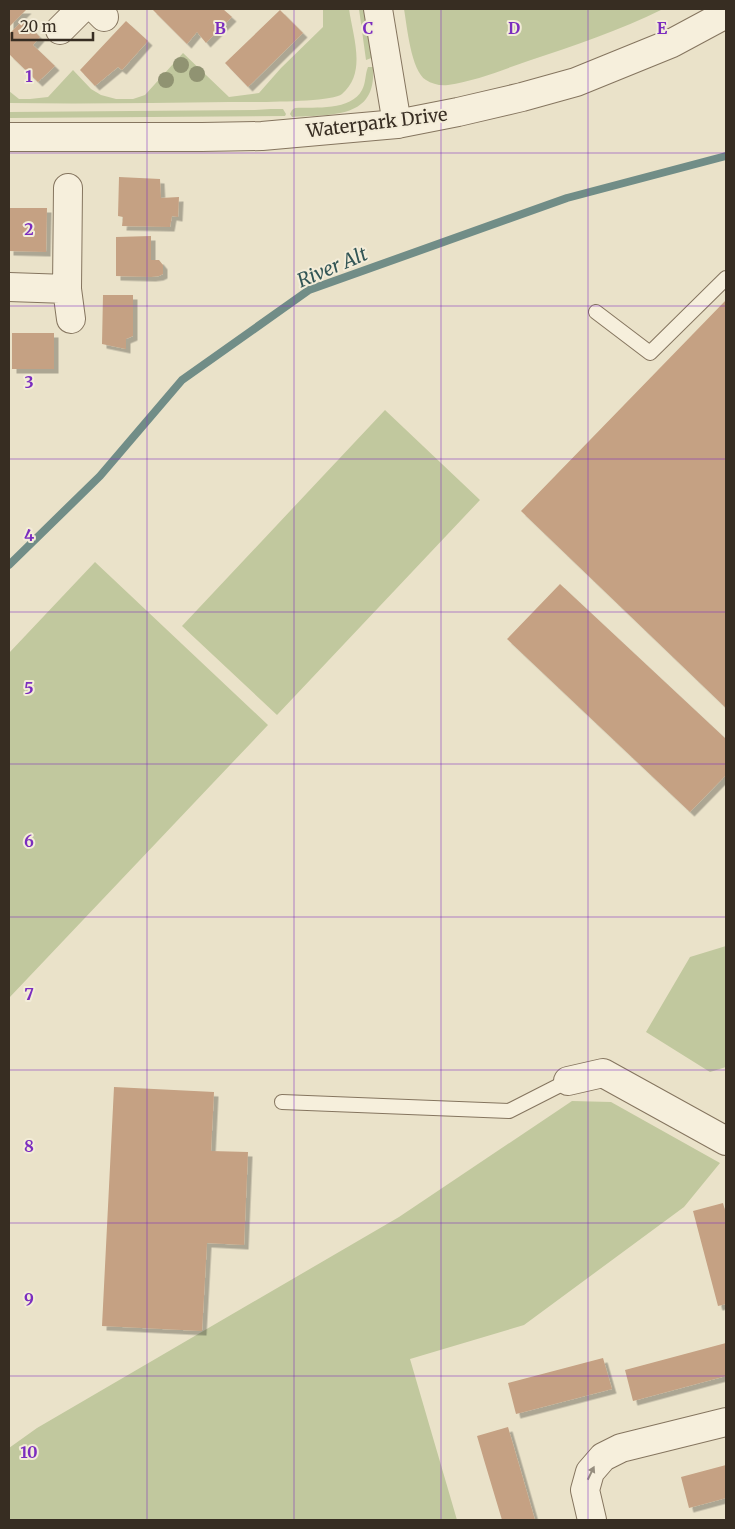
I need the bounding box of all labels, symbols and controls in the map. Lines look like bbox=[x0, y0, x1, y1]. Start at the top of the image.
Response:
scale bar bbox=[12, 10, 94, 42]
text: 20 m bbox=[20, 17, 57, 36]
text: B bbox=[214, 18, 226, 38]
text: C bbox=[363, 18, 373, 38]
text: D bbox=[508, 18, 520, 38]
text: E bbox=[657, 18, 668, 38]
text: 1 bbox=[25, 66, 33, 86]
street label: Waterpark Drive bbox=[304, 102, 449, 143]
text: 2 bbox=[24, 219, 34, 239]
water label: River Alt bbox=[293, 241, 371, 292]
text: 3 bbox=[24, 372, 34, 392]
text: 4 bbox=[24, 525, 34, 545]
text: 5 bbox=[24, 678, 34, 698]
text: 6 bbox=[24, 831, 34, 851]
text: 7 bbox=[24, 984, 34, 1004]
text: 8 bbox=[24, 1136, 34, 1156]
text: 9 bbox=[24, 1289, 34, 1309]
text: 10 bbox=[20, 1442, 38, 1462]
one-way arrow bbox=[587, 1466, 595, 1481]

